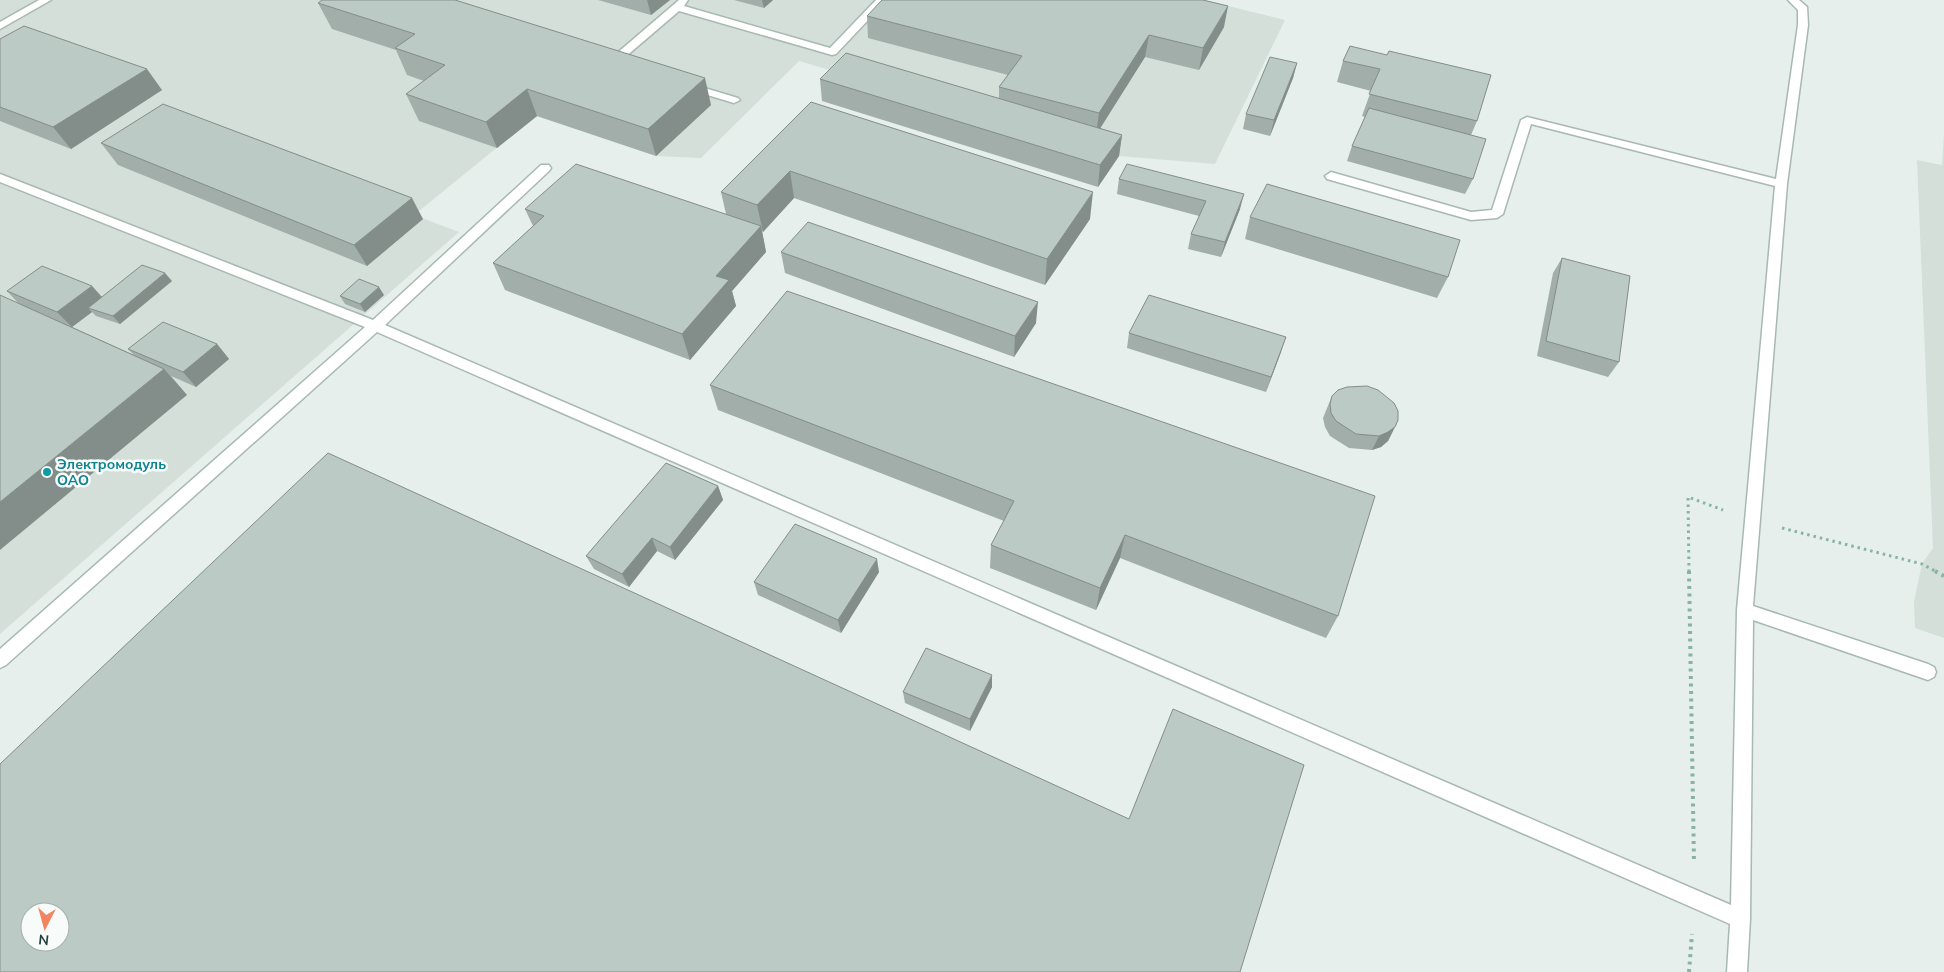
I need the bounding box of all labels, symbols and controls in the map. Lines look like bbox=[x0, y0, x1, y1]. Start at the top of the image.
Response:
place label: Электромодуль ОАО bbox=[57, 455, 166, 489]
marker: Электромодуль ОАО bbox=[41, 466, 53, 478]
north arrow bbox=[20, 902, 70, 952]
text: N bbox=[37, 930, 50, 949]

